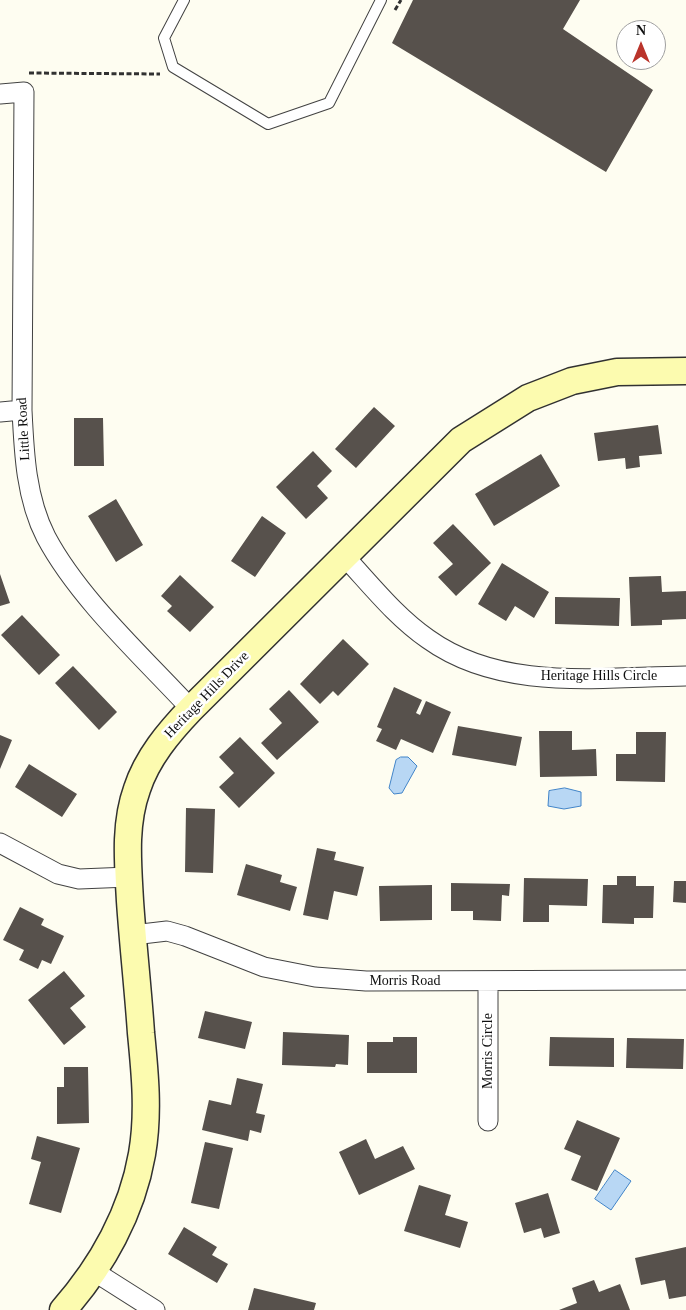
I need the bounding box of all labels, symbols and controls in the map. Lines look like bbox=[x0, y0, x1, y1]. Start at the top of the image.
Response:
north arrow bbox=[616, 20, 666, 70]
text: N bbox=[636, 23, 646, 38]
street label: Little Road bbox=[14, 397, 34, 461]
street label: Heritage Hills Drive bbox=[161, 648, 253, 742]
street label: Heritage Hills Circle bbox=[541, 668, 657, 684]
street label: Morris Road bbox=[369, 973, 441, 989]
street label: Morris Circle bbox=[480, 1013, 496, 1089]

